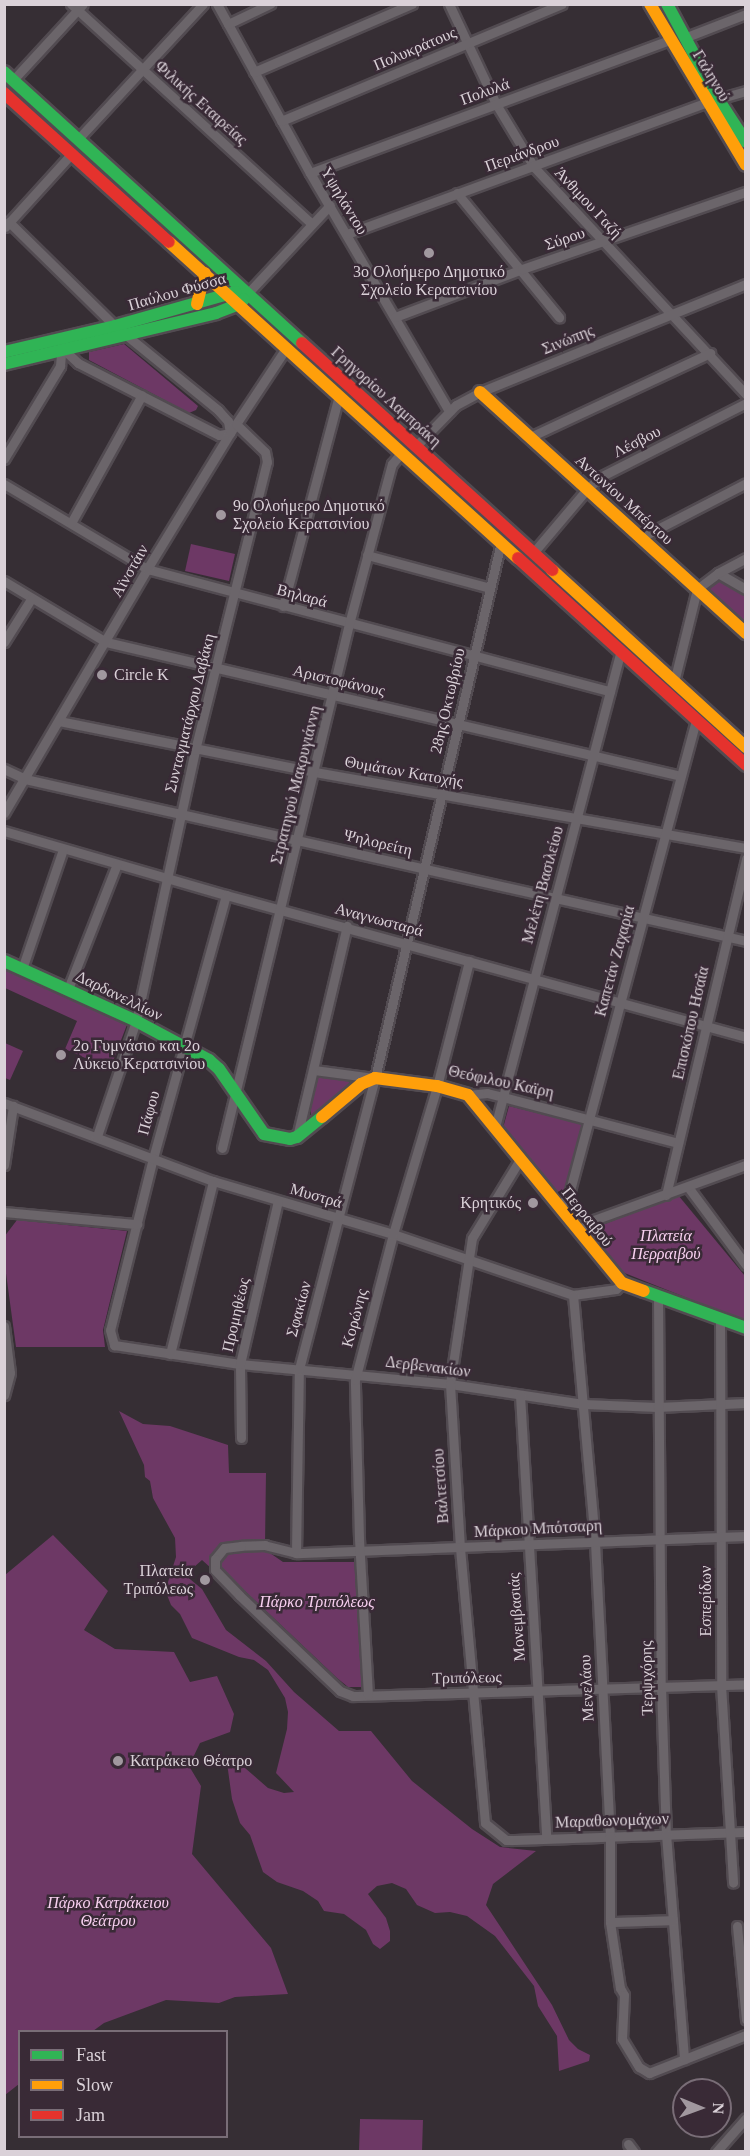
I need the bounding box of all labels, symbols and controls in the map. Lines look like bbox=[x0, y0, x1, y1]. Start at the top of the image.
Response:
street label: Πολυκράτους bbox=[371, 23, 459, 75]
street label: Γαληνού bbox=[688, 47, 734, 105]
street label: Φιλικής Εταιρείας bbox=[151, 57, 251, 149]
street label: Πολυλά bbox=[458, 74, 512, 110]
street label: Περιάνδρου bbox=[482, 132, 562, 176]
street label: Υψηλάντου bbox=[316, 164, 372, 238]
street label: Άνθιμου Γαζή bbox=[550, 164, 626, 242]
street label: Σύρου bbox=[542, 223, 588, 255]
marker: 3ο Ολοήμερο Δημοτικό Σχολείο Κερατσινίου bbox=[422, 246, 436, 260]
place label: 3ο Ολοήμερο Δημοτικό Σχολείο Κερατσινίου bbox=[353, 262, 505, 300]
street label: Παύλου Φύσσα bbox=[126, 269, 228, 315]
street label: Σινώπης bbox=[539, 321, 597, 359]
street label: Γρηγορίου Λαμπράκη bbox=[327, 342, 445, 452]
street label: Λέσβου bbox=[610, 422, 664, 462]
street label: Αντωνίου Μπέρτου bbox=[571, 451, 677, 549]
place label: 9ο Ολοήμερο Δημοτικό Σχολείο Κερατσινίου bbox=[233, 496, 386, 534]
marker: 9ο Ολοήμερο Δημοτικό Σχολείο Κερατσινίου bbox=[214, 508, 228, 522]
street label: Αϊνστάιν bbox=[107, 541, 153, 601]
street label: Βηλαρά bbox=[275, 580, 329, 612]
street label: Συνταγματάρχου Δαβάκη bbox=[161, 631, 219, 795]
street label: 28ης Οκτωβρίου bbox=[427, 646, 469, 756]
street label: Αριστοφάνους bbox=[291, 661, 387, 701]
place label: Circle K bbox=[114, 665, 169, 685]
marker: Circle K bbox=[95, 668, 109, 682]
street label: Στρατηγού Μακρυγιάννη bbox=[267, 704, 325, 866]
street label: Θυμάτων Κατοχής bbox=[343, 752, 465, 792]
street label: Μελέτη Βασιλείου bbox=[518, 824, 568, 946]
street label: Ψηλορείτη bbox=[342, 826, 414, 860]
street label: Αναγνωσταρά bbox=[333, 899, 425, 941]
street label: Καπετάν Ζαχαρία bbox=[591, 903, 639, 1019]
street label: Επισκόπου Ησαΐα bbox=[669, 964, 713, 1082]
street label: Δαρδανελλίων bbox=[72, 967, 166, 1025]
place label: 2ο Γυμνάσιο και 2ο Λύκειο Κερατσινίου bbox=[73, 1036, 205, 1074]
marker: 2ο Γυμνάσιο και 2ο Λύκειο Κερατσινίου bbox=[54, 1048, 68, 1062]
street label: Θεόφιλου Καϊρη bbox=[446, 1061, 556, 1103]
street label: Πάφου bbox=[134, 1089, 164, 1137]
street label: Μυστρά bbox=[288, 1179, 344, 1213]
street label: Περραιβού bbox=[557, 1183, 617, 1251]
place label: Κρητικός bbox=[460, 1193, 521, 1213]
marker: Κρητικός bbox=[526, 1196, 540, 1210]
park label: Πλατεία Περραιβού bbox=[631, 1226, 701, 1264]
street label: Προμηθέως bbox=[218, 1276, 254, 1354]
street label: Σφακίων bbox=[282, 1279, 316, 1339]
street label: Κορώνης bbox=[338, 1287, 372, 1349]
street label: Δερβενακίων bbox=[384, 1352, 472, 1382]
street label: Βαλτετσίου bbox=[429, 1448, 453, 1524]
street label: Μάρκου Μπότσαρη bbox=[473, 1516, 603, 1542]
place label: Πλατεία Τριπόλεως bbox=[124, 1561, 193, 1599]
street label: Εσπερίδων bbox=[696, 1566, 716, 1636]
street label: Μονεμβασιάς bbox=[504, 1572, 530, 1662]
marker: Πλατεία Τριπόλεως bbox=[198, 1573, 212, 1587]
park label: Πάρκο Τριπόλεως bbox=[259, 1592, 375, 1612]
street label: Τερψιχόρης bbox=[637, 1640, 657, 1716]
street label: Μενελάου bbox=[576, 1654, 598, 1722]
street label: Τριπόλεως bbox=[432, 1668, 502, 1688]
place label: Κατράκειο Θέατρο bbox=[130, 1751, 252, 1771]
marker: Κατράκειο Θέατρο bbox=[111, 1754, 125, 1768]
street label: Μαραθωνομάχων bbox=[555, 1809, 669, 1833]
park label: Πάρκο Κατράκειου Θεάτρου bbox=[47, 1893, 169, 1931]
legend bbox=[18, 2030, 228, 2138]
text: Fast bbox=[76, 2045, 106, 2065]
text: Slow bbox=[76, 2075, 113, 2095]
north arrow bbox=[672, 2078, 732, 2138]
text: N bbox=[710, 2102, 727, 2114]
text: Jam bbox=[76, 2105, 105, 2125]

